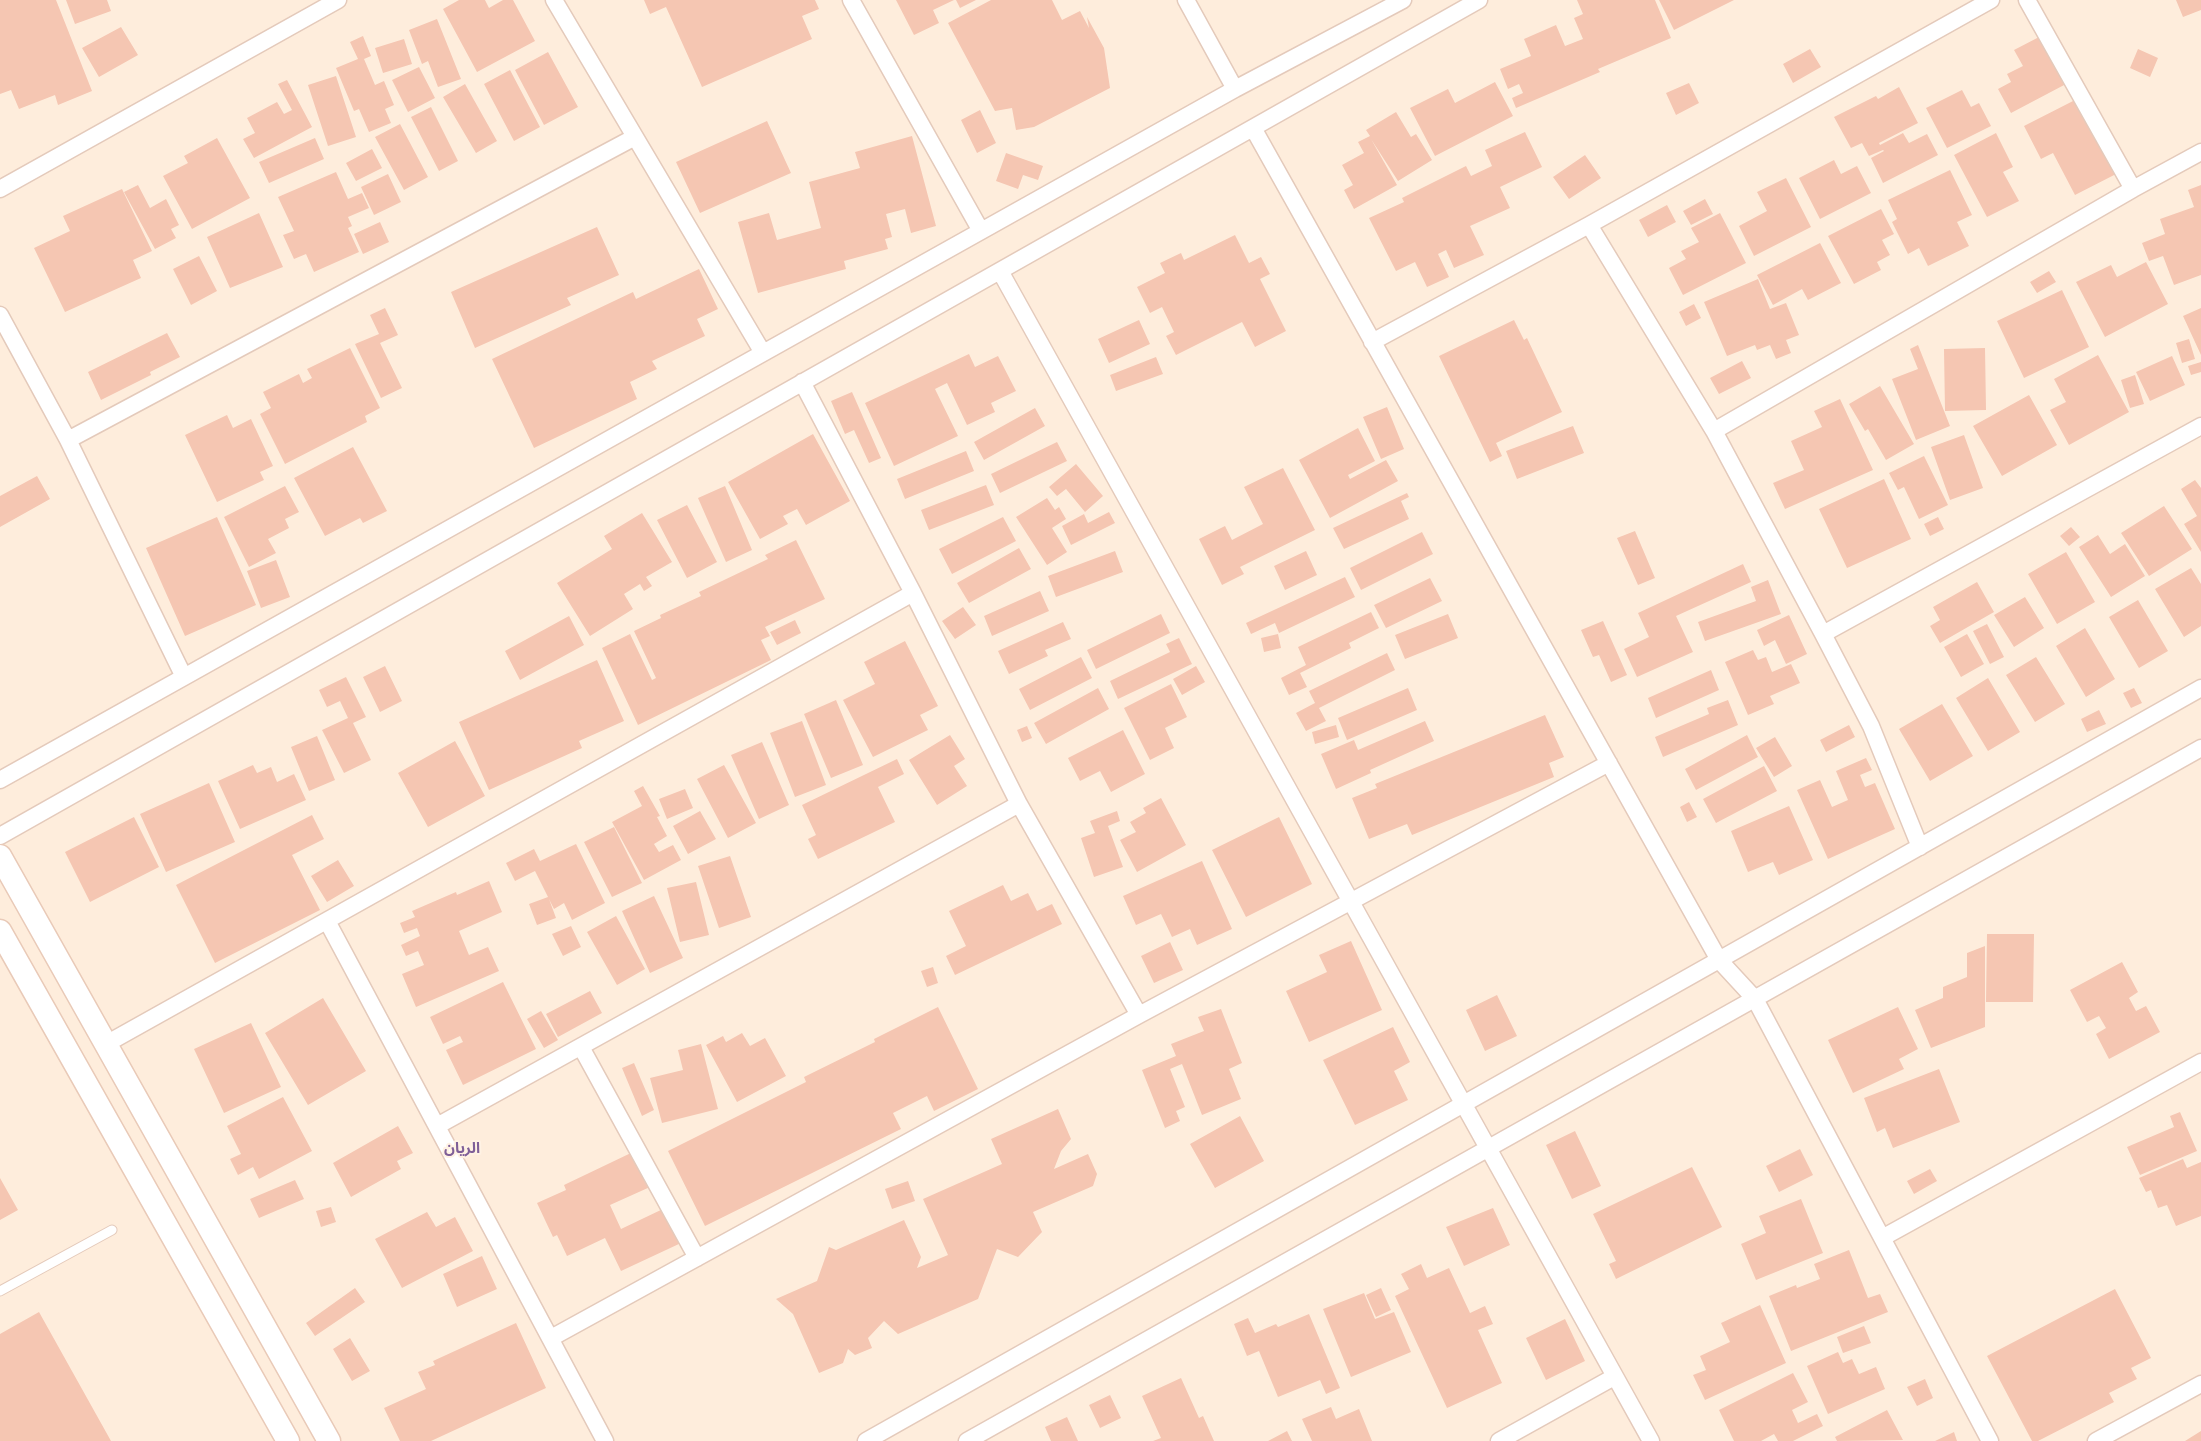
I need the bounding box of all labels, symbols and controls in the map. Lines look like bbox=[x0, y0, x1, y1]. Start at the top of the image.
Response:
district label: الريان bbox=[444, 1139, 480, 1157]

